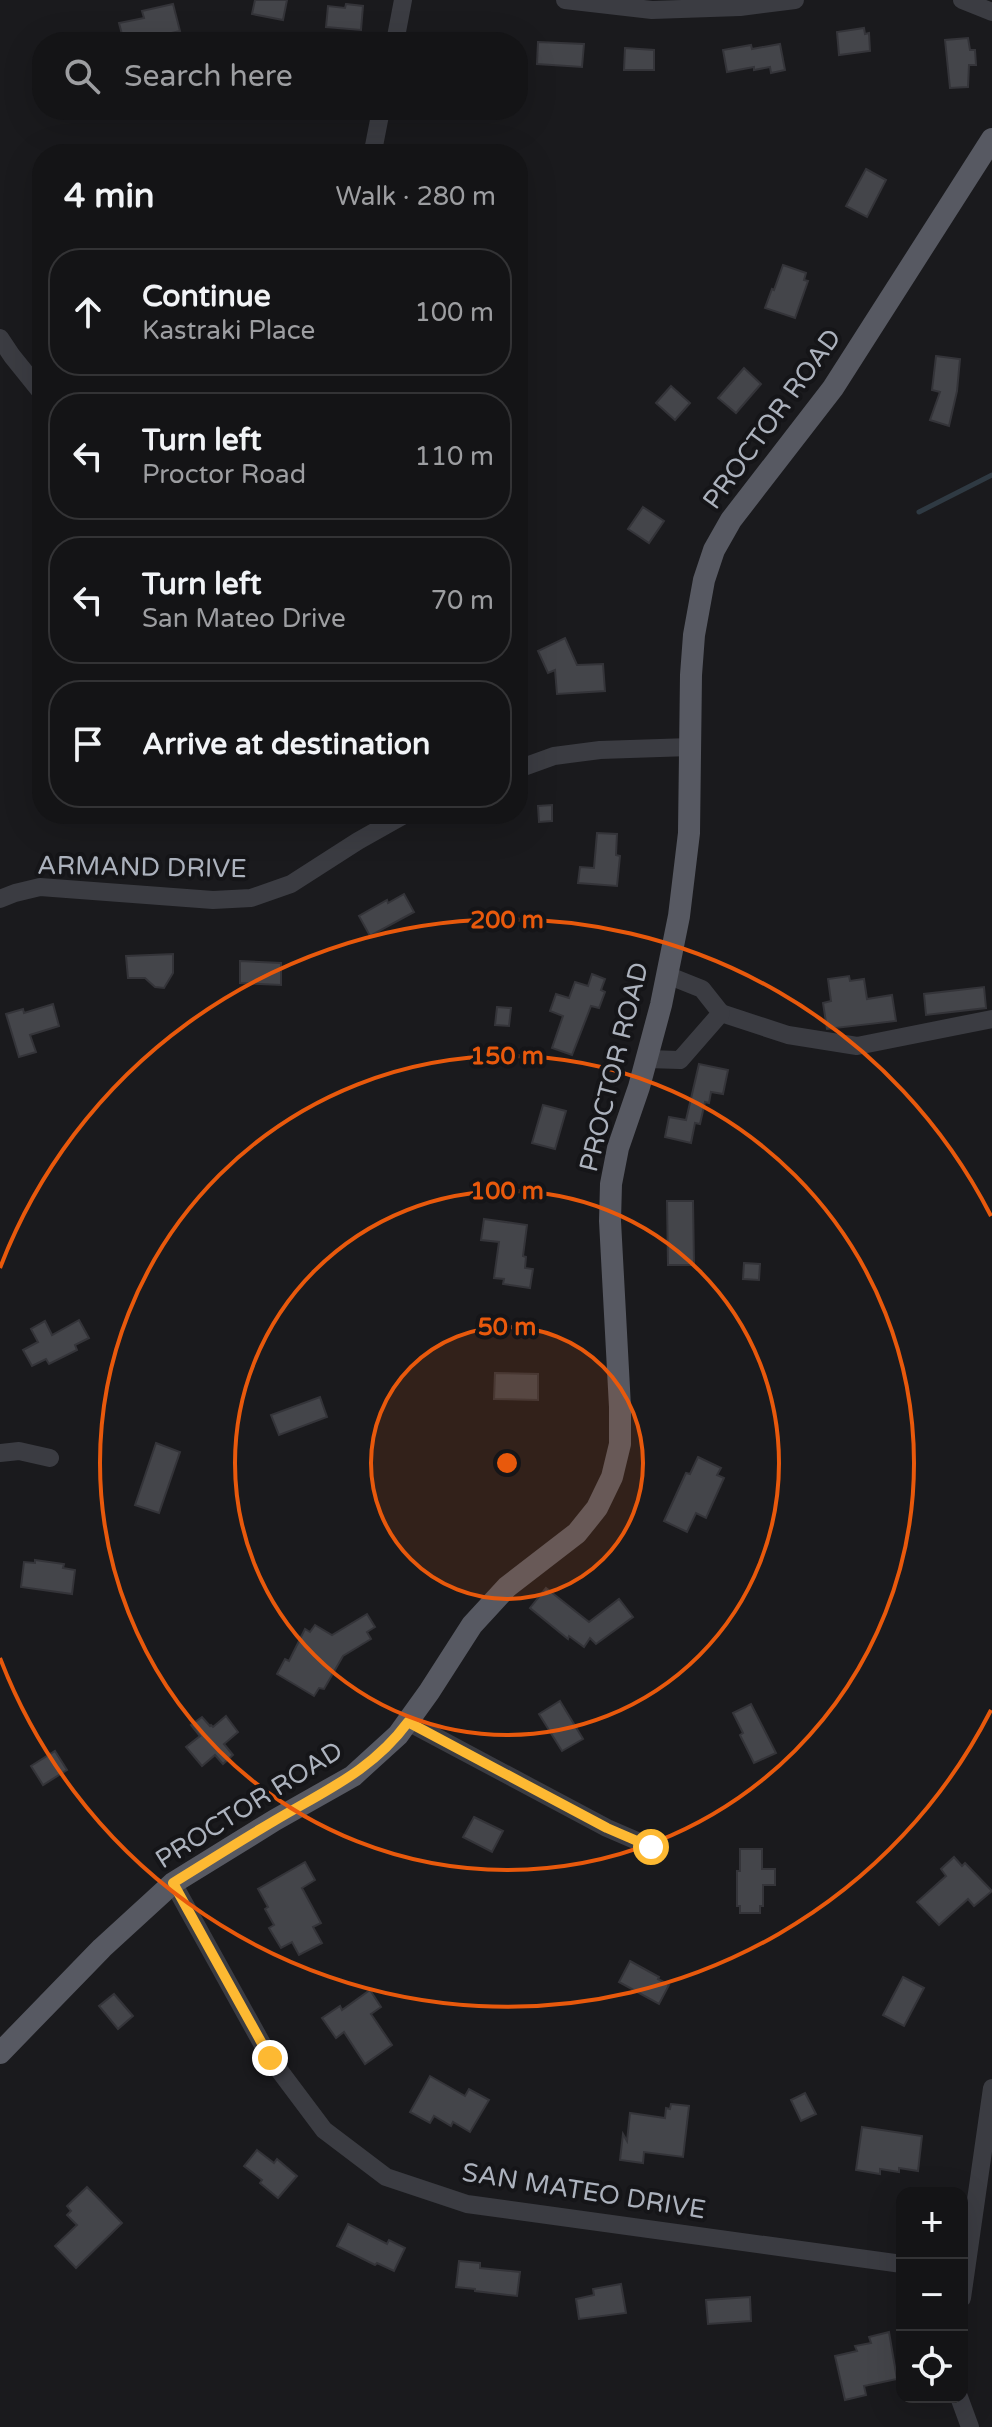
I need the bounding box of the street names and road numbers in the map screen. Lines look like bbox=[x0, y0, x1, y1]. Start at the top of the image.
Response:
street label: PROCTOR ROAD bbox=[696, 323, 848, 515]
street label: ARMAND DRIVE bbox=[37, 850, 247, 884]
street label: PROCTOR ROAD bbox=[573, 959, 655, 1175]
street label: PROCTOR ROAD bbox=[150, 1735, 348, 1875]
street label: SAN MATEO DRIVE bbox=[460, 2156, 708, 2226]

